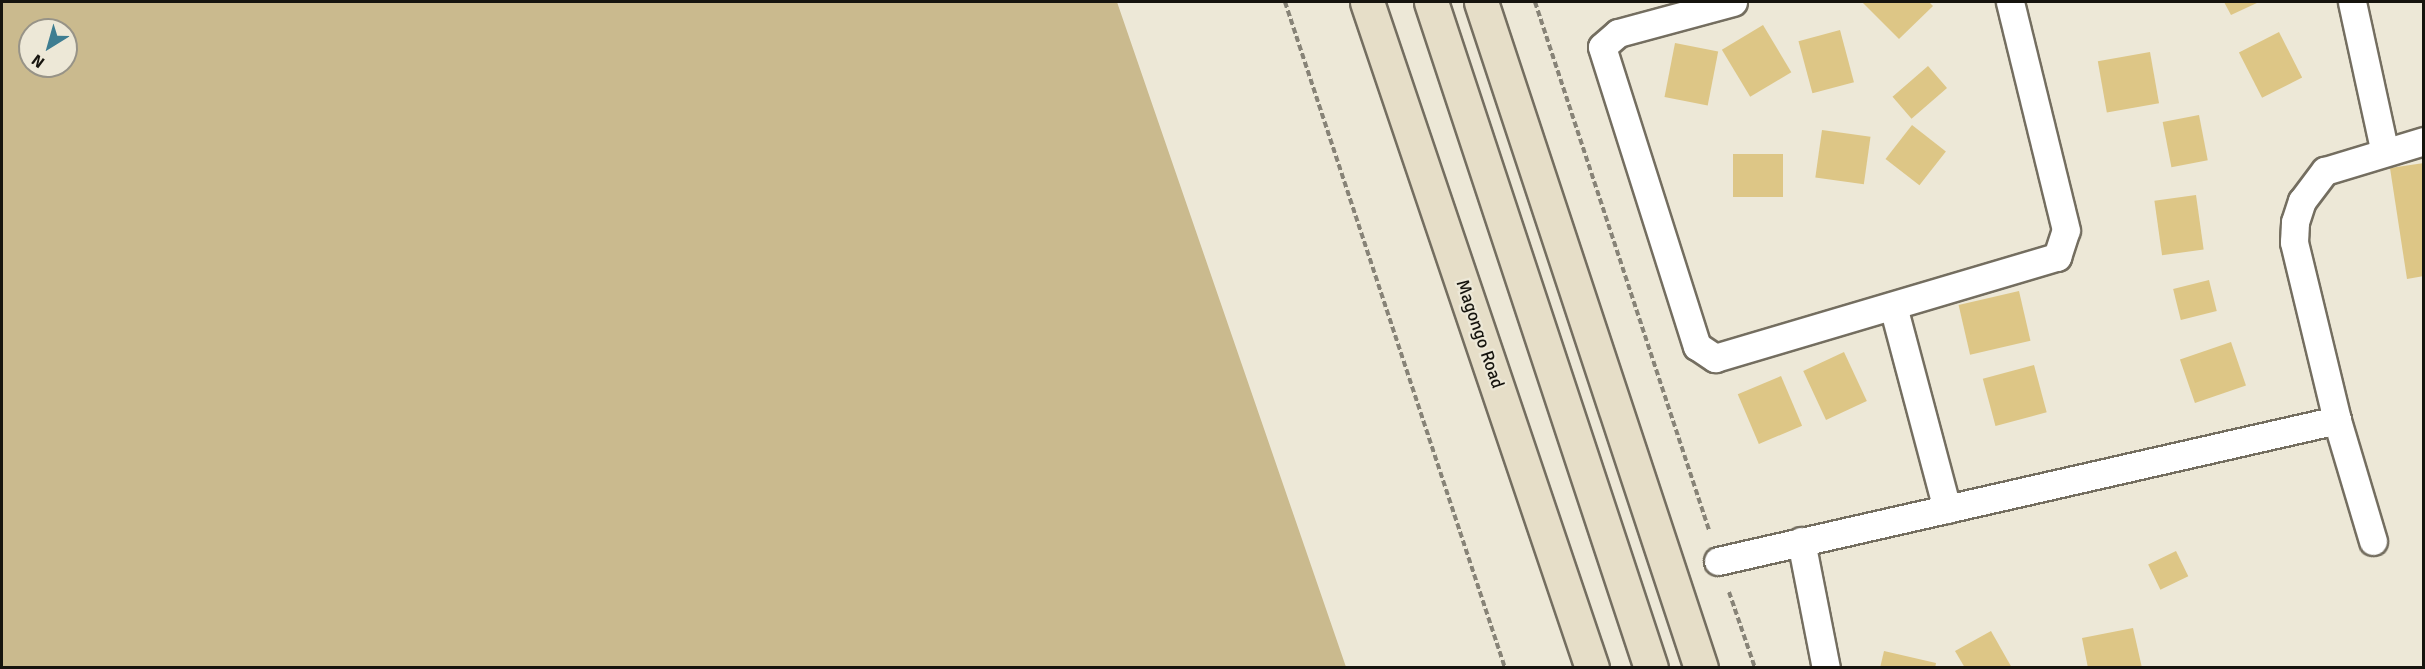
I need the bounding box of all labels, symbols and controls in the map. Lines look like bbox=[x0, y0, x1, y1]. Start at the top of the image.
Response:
north arrow bbox=[18, 18, 78, 78]
text: N bbox=[28, 49, 49, 72]
street label: Magongo Road bbox=[1451, 277, 1509, 391]

